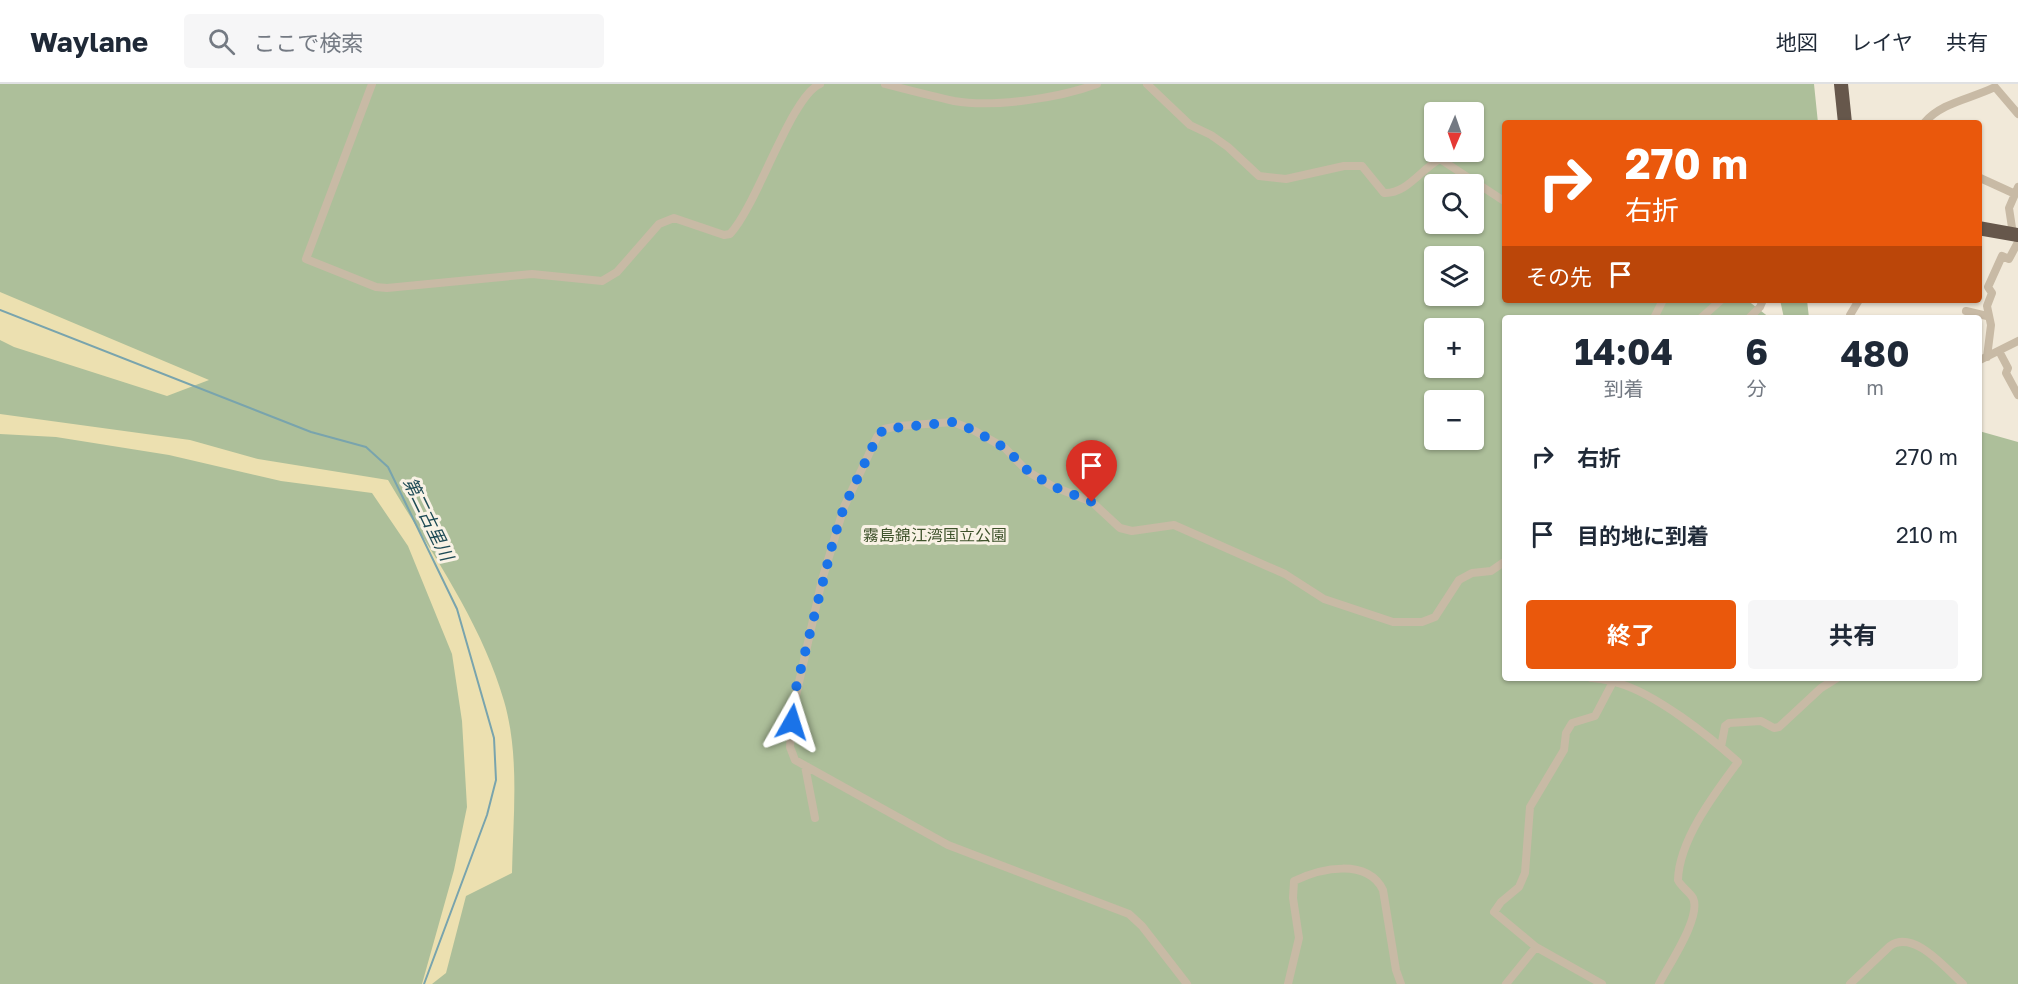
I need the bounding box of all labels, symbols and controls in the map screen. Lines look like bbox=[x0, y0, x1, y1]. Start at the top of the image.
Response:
search box bbox=[184, 14, 604, 68]
text: Waylane bbox=[30, 25, 148, 58]
icon: search bbox=[205, 25, 238, 58]
text: ここで検索 bbox=[253, 29, 363, 56]
text: 地図 bbox=[1776, 29, 1818, 55]
text: レイヤ bbox=[1851, 29, 1913, 55]
text: 共有 bbox=[1946, 29, 1988, 55]
north arrow bbox=[1424, 102, 1484, 162]
map controls bbox=[1424, 102, 1484, 450]
text: 270 m bbox=[1625, 138, 1748, 188]
icon: right bbox=[1526, 144, 1604, 222]
button: search bbox=[1424, 174, 1484, 234]
text: 右折 bbox=[1625, 194, 1679, 226]
button: layers bbox=[1424, 246, 1484, 306]
icon: arrive bbox=[1604, 258, 1637, 291]
text: その先 bbox=[1526, 263, 1592, 290]
button: + bbox=[1424, 318, 1484, 378]
text: 14:04 bbox=[1574, 330, 1673, 373]
text: 6 bbox=[1745, 330, 1768, 373]
text: 480 bbox=[1841, 332, 1910, 375]
text: m bbox=[1866, 375, 1884, 399]
text: 到着 bbox=[1604, 376, 1644, 400]
text: 分 bbox=[1747, 376, 1767, 400]
button: − bbox=[1424, 390, 1484, 450]
pin bbox=[1066, 440, 1117, 502]
icon: right bbox=[1526, 440, 1559, 473]
text: 270 m bbox=[1895, 443, 1958, 470]
text: 右折 bbox=[1577, 444, 1621, 471]
icon: arrive bbox=[1075, 449, 1108, 482]
water label: 第二古里川 bbox=[399, 473, 459, 566]
icon: arrive bbox=[1526, 518, 1559, 551]
text: 210 m bbox=[1896, 521, 1958, 548]
text: 目的地に到着 bbox=[1577, 522, 1709, 549]
park label: 霧島錦江湾国立公園 bbox=[863, 525, 1007, 545]
button: 終了 bbox=[1526, 600, 1736, 669]
button: 共有 bbox=[1748, 600, 1958, 669]
position arrow bbox=[760, 690, 824, 754]

